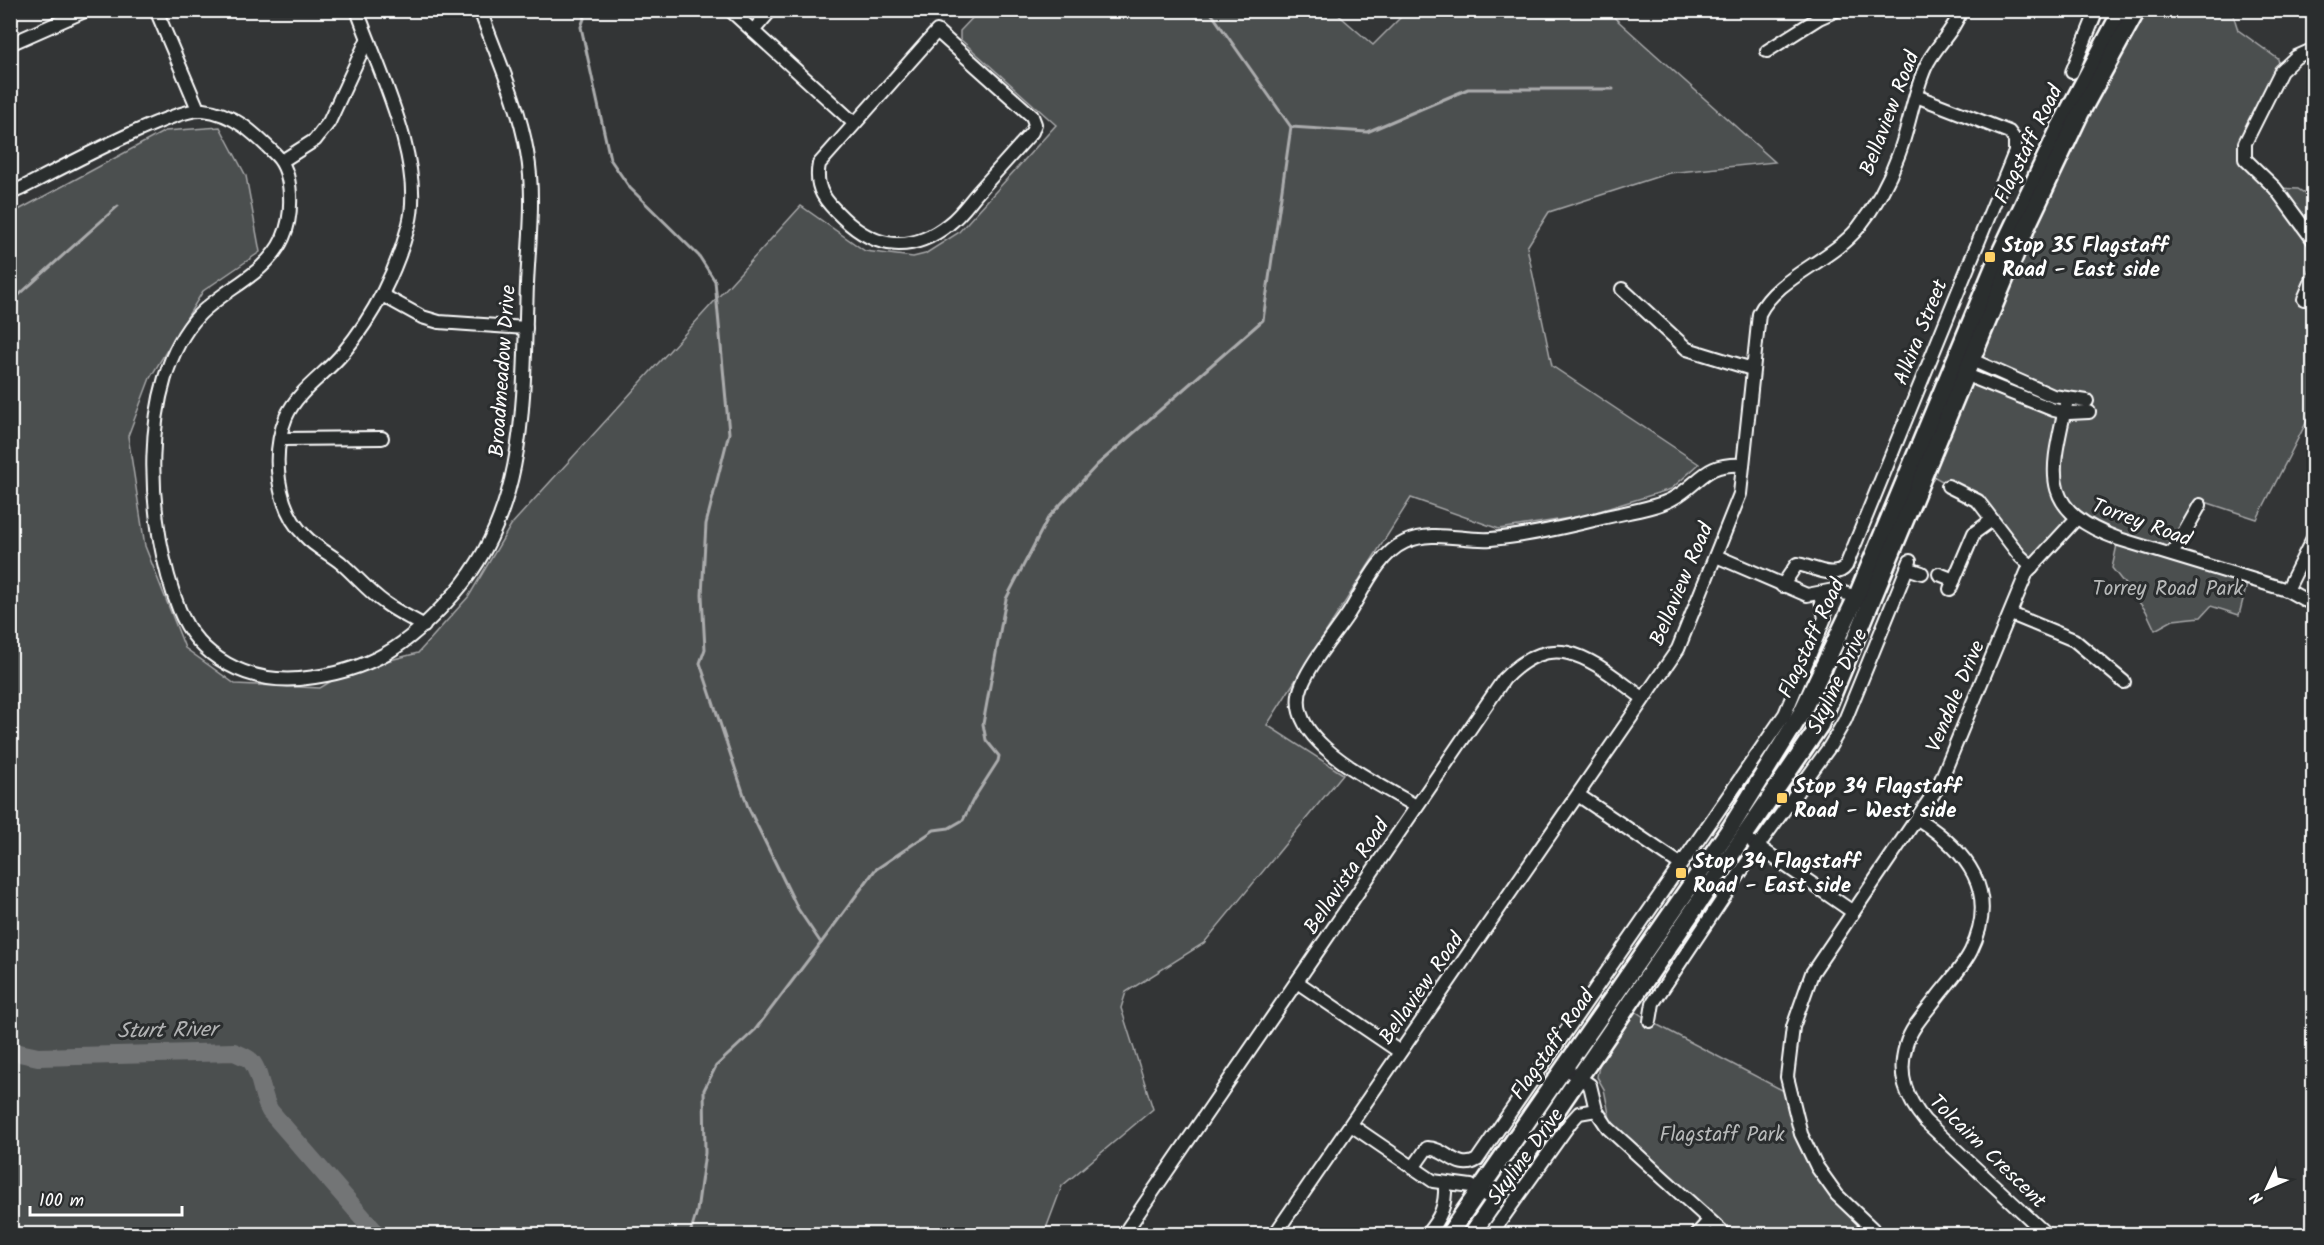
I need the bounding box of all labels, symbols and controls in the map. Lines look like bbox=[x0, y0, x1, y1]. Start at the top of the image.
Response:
street label: Bellaview Road bbox=[1852, 46, 1929, 181]
street label: Flagstaff Road bbox=[1986, 79, 2073, 210]
place label: Stop 35 Flagstaff Road - East side bbox=[2002, 230, 2170, 287]
marker: Stop 35 Flagstaff Road - East side bbox=[1983, 250, 1997, 264]
street label: Alkira Street bbox=[1885, 274, 1958, 390]
street label: Broadmeadow Drive bbox=[481, 283, 526, 458]
street label: Torrey Road bbox=[2087, 490, 2197, 557]
street label: Bellaview Road bbox=[1642, 517, 1723, 651]
street label: Flagstaff Road bbox=[1770, 573, 1855, 704]
park label: Torrey Road Park bbox=[2093, 573, 2244, 606]
street label: Skyline Drive bbox=[1799, 623, 1878, 740]
street label: Vendale Drive bbox=[1918, 635, 1995, 758]
place label: Stop 34 Flagstaff Road - West side bbox=[1794, 771, 1963, 828]
marker: Stop 34 Flagstaff Road - West side bbox=[1775, 791, 1789, 805]
street label: Bellavista Road bbox=[1296, 812, 1399, 942]
place label: Stop 34 Flagstaff Road - East side bbox=[1693, 846, 1862, 903]
marker: Stop 34 Flagstaff Road - East side bbox=[1674, 866, 1688, 880]
street label: Bellaview Road bbox=[1371, 925, 1474, 1052]
street label: Flagstaff Road bbox=[1503, 982, 1604, 1107]
water label: Sturt River bbox=[117, 1013, 222, 1050]
street label: Tolcairn Crescent bbox=[1921, 1087, 2054, 1218]
street label: Skyline Drive bbox=[1479, 1101, 1573, 1213]
park label: Flagstaff Park bbox=[1659, 1119, 1785, 1152]
north arrow bbox=[2237, 1158, 2297, 1218]
scale bar bbox=[30, 1179, 182, 1217]
text: N bbox=[2245, 1185, 2270, 1210]
text: 100 m bbox=[39, 1187, 84, 1216]

